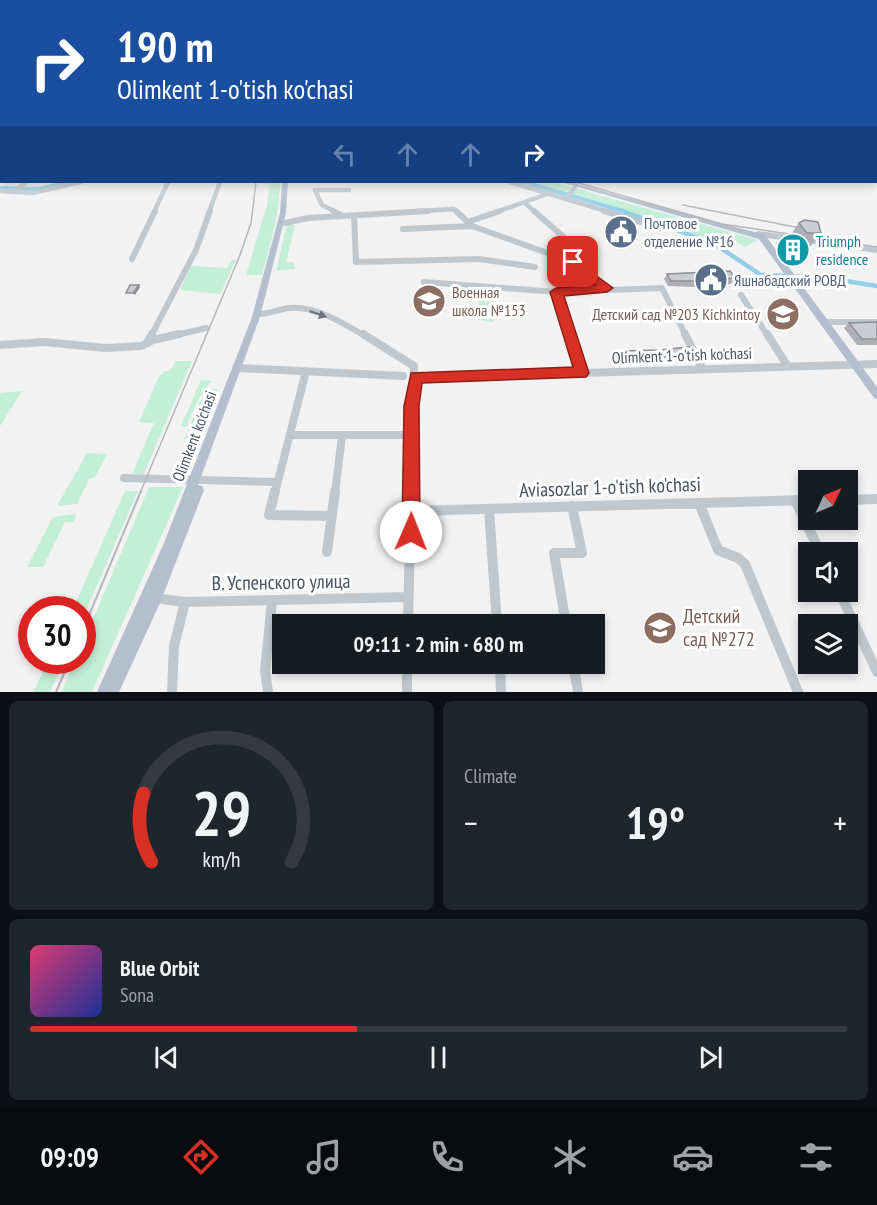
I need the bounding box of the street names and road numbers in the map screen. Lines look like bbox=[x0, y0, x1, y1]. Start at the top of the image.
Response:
street label: Olimkent 1-o'tish ko'chasi bbox=[612, 343, 752, 367]
street label: Olimkent ko'chasi bbox=[168, 388, 220, 484]
street label: Aviasozlar 1-o'tish ko'chasi bbox=[519, 471, 701, 503]
street label: В. Успенского улица bbox=[211, 568, 351, 596]

